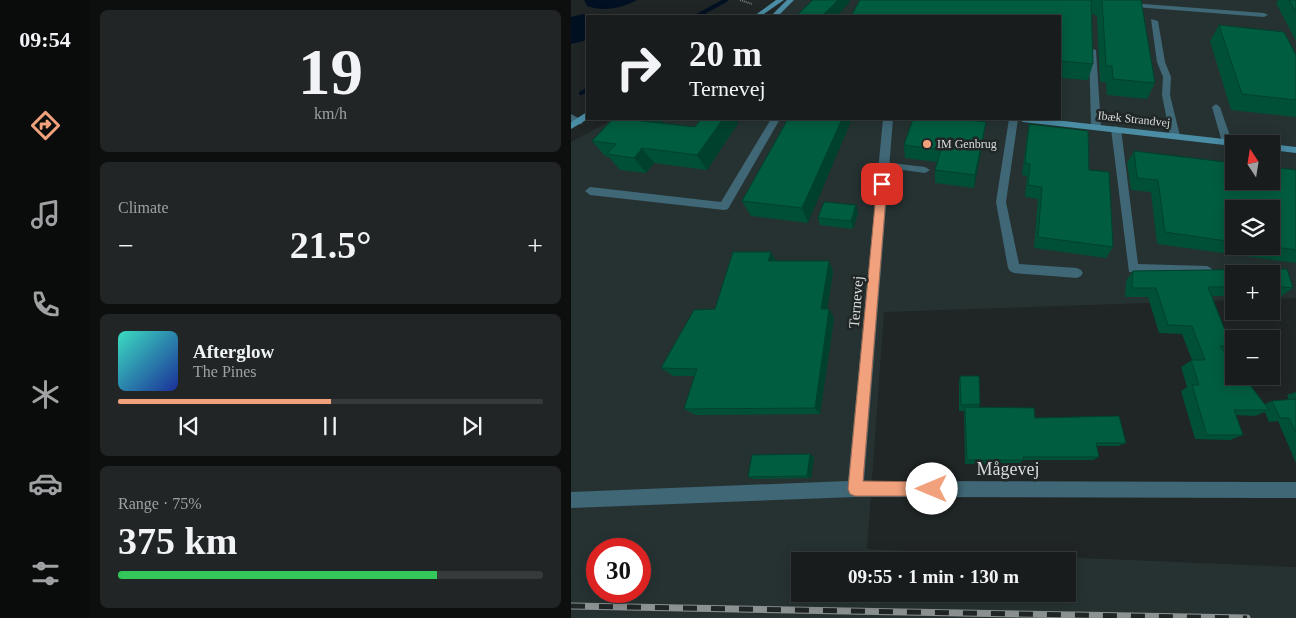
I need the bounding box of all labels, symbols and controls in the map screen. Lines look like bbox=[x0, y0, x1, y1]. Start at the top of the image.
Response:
text: 09:54 bbox=[19, 27, 71, 52]
icon: right bbox=[606, 35, 671, 100]
text: 20 m bbox=[689, 35, 762, 74]
text: 19 bbox=[298, 36, 363, 108]
text: Ternevej bbox=[689, 76, 766, 101]
text: km/h bbox=[314, 105, 347, 122]
icon: directions bbox=[28, 108, 63, 143]
street label: Ibæk Strandvej bbox=[1097, 108, 1171, 130]
north arrow bbox=[1225, 135, 1280, 190]
map controls bbox=[1225, 135, 1280, 385]
place label: IM Genbrug bbox=[937, 137, 997, 151]
marker: IM Genbrug bbox=[921, 138, 933, 150]
pin bbox=[861, 163, 903, 205]
icon: arrive bbox=[868, 170, 896, 198]
icon: music bbox=[28, 197, 63, 232]
text: Climate bbox=[118, 199, 169, 216]
button: layers bbox=[1225, 200, 1280, 255]
text: 21.5° bbox=[290, 224, 371, 266]
text: − bbox=[118, 230, 134, 261]
text: + bbox=[527, 230, 543, 261]
button: + bbox=[1225, 265, 1280, 320]
street label: Ternevej bbox=[846, 275, 866, 329]
icon: phone bbox=[28, 287, 63, 322]
button: − bbox=[1225, 330, 1280, 385]
text: Afterglow bbox=[193, 341, 274, 362]
text: The Pines bbox=[193, 363, 257, 380]
icon: climate bbox=[28, 377, 63, 412]
icon: previous bbox=[175, 412, 203, 440]
icon: pause bbox=[316, 412, 344, 440]
icon: next bbox=[458, 412, 486, 440]
street label: Mågevej bbox=[977, 459, 1039, 479]
position arrow bbox=[905, 462, 957, 514]
icon: car bbox=[28, 466, 63, 501]
text: Range · 75% bbox=[118, 495, 202, 512]
text: 375 km bbox=[118, 520, 237, 562]
speed limit sign: 30 bbox=[586, 538, 651, 603]
icon: filters bbox=[28, 556, 63, 591]
text: 09:55 · 1 min · 130 m bbox=[848, 566, 1019, 587]

